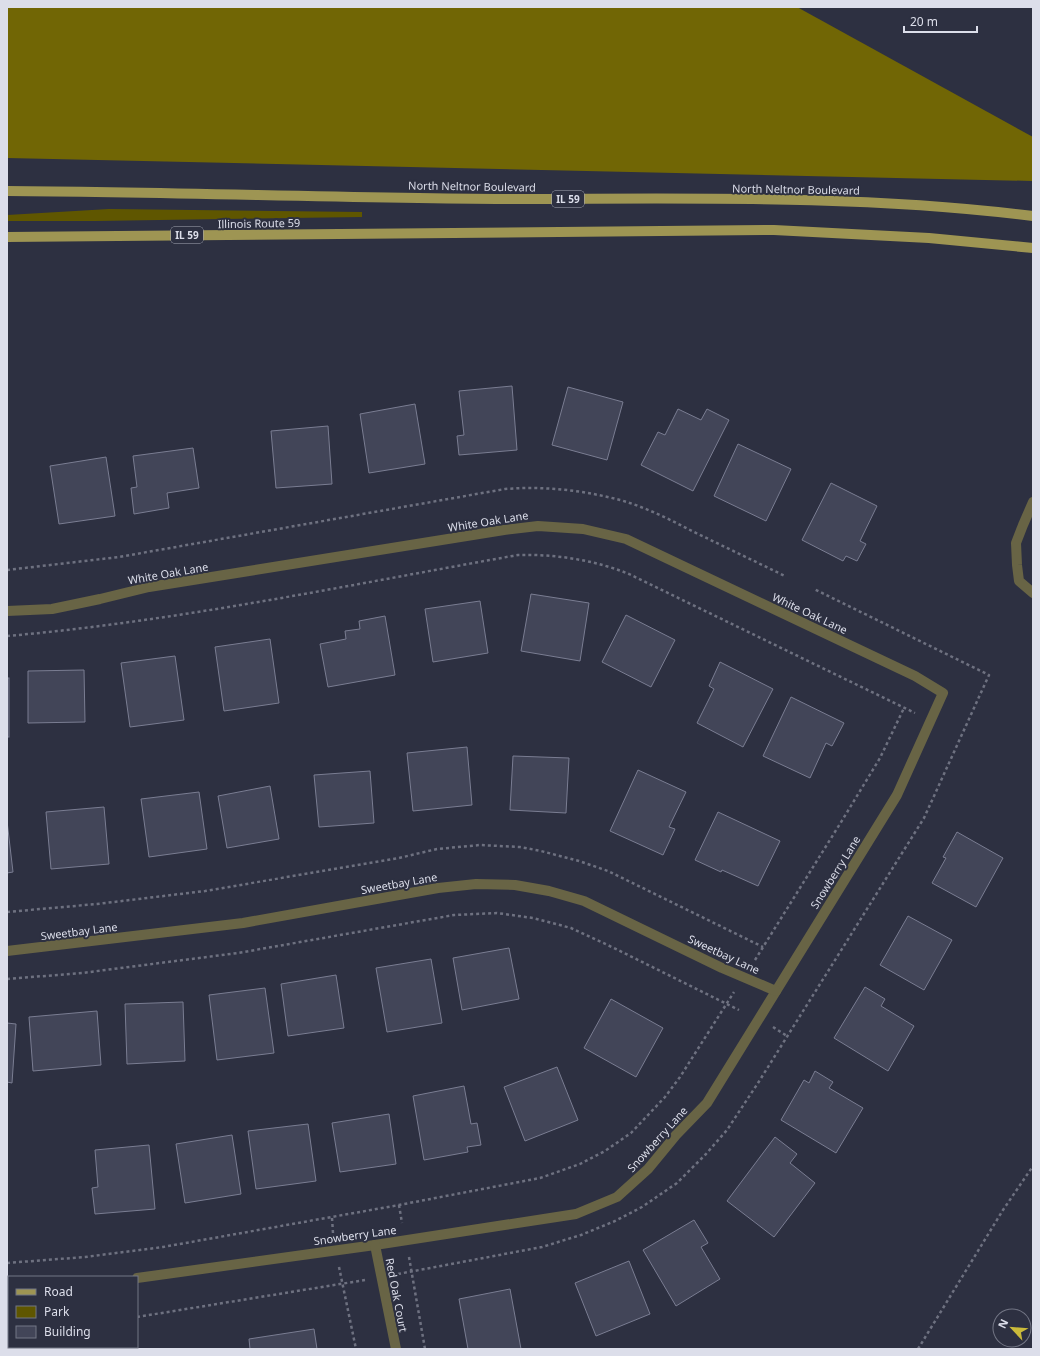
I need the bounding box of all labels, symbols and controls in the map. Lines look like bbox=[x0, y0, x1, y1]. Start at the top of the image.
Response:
scale bar bbox=[904, 8, 977, 34]
text: 20 m bbox=[910, 13, 938, 30]
street label: North Neltnor Boulevard bbox=[408, 177, 536, 195]
street label: North Neltnor Boulevard bbox=[732, 180, 860, 198]
road number: IL 59 bbox=[552, 191, 584, 207]
street label: Illinois Route 59 bbox=[218, 215, 300, 231]
road number: IL 59 bbox=[171, 227, 203, 243]
street label: White Oak Lane bbox=[447, 507, 529, 535]
street label: White Oak Lane bbox=[127, 559, 209, 587]
street label: White Oak Lane bbox=[770, 589, 850, 637]
street label: Snowberry Lane bbox=[807, 833, 863, 911]
street label: Sweetbay Lane bbox=[360, 869, 438, 897]
street label: Sweetbay Lane bbox=[40, 919, 118, 943]
street label: Sweetbay Lane bbox=[686, 931, 762, 977]
street label: Snowberry Lane bbox=[624, 1103, 690, 1175]
street label: Snowberry Lane bbox=[313, 1222, 397, 1248]
street label: Red Oak Court bbox=[382, 1257, 412, 1333]
legend bbox=[8, 1276, 138, 1348]
text: Road bbox=[44, 1283, 73, 1300]
text: Park bbox=[44, 1303, 70, 1320]
north arrow bbox=[992, 1308, 1032, 1348]
text: N bbox=[994, 1316, 1011, 1331]
text: Building bbox=[44, 1323, 91, 1340]

